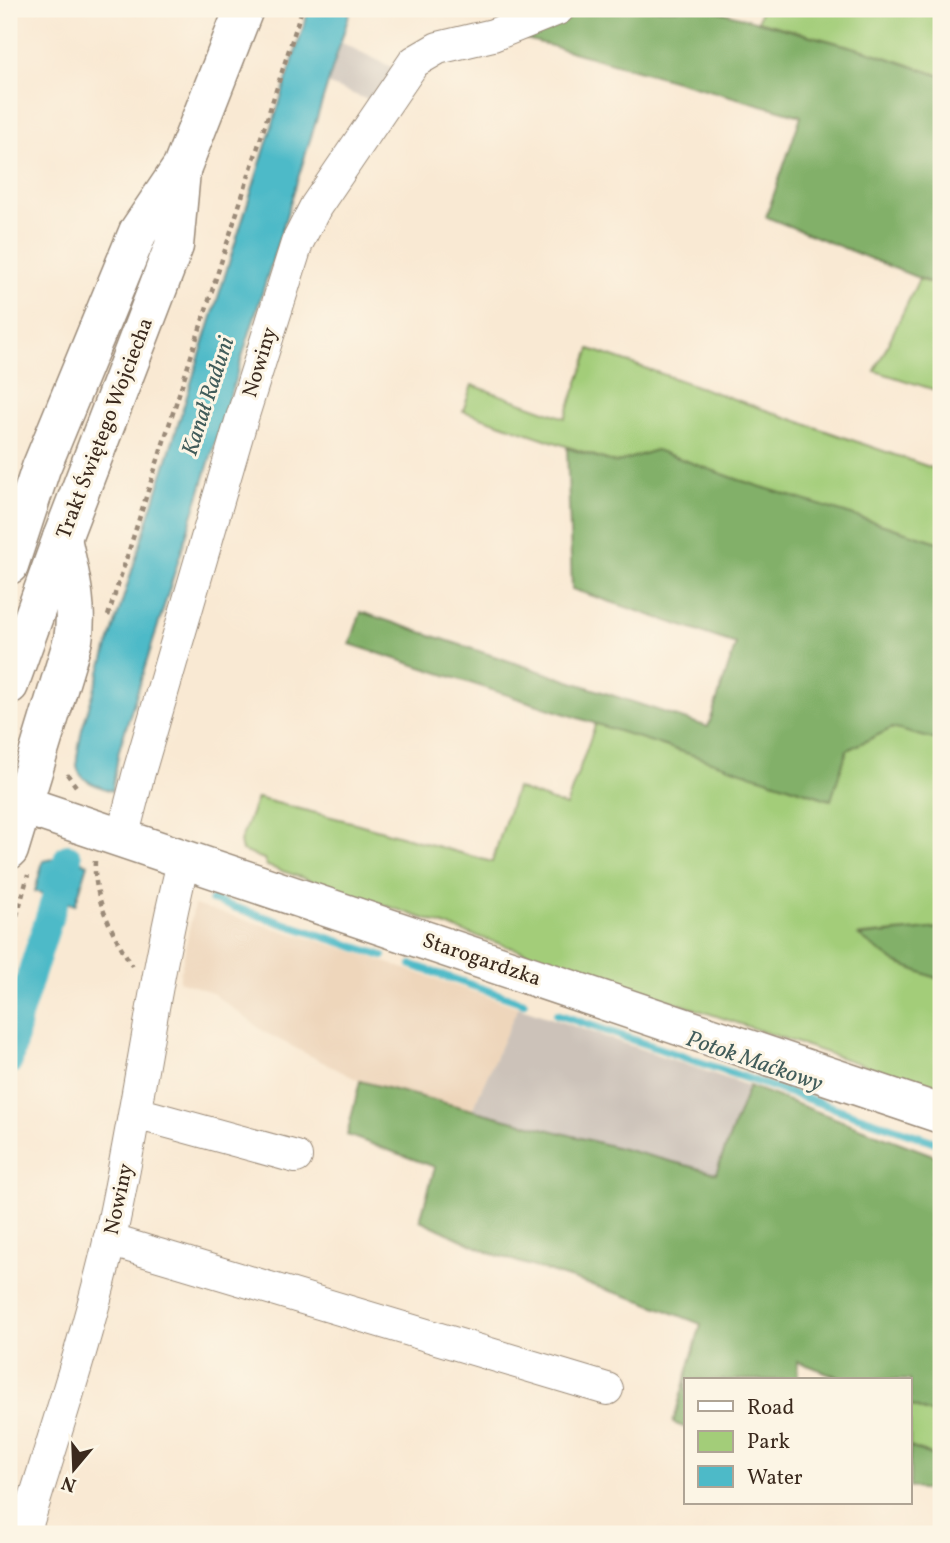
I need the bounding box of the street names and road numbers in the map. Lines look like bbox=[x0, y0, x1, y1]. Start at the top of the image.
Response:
street label: Trakt Świętego Wojciecha bbox=[50, 314, 161, 543]
street label: Nowiny bbox=[236, 323, 285, 401]
street label: Starogardzka bbox=[418, 927, 545, 994]
street label: Nowiny bbox=[98, 1160, 141, 1238]

